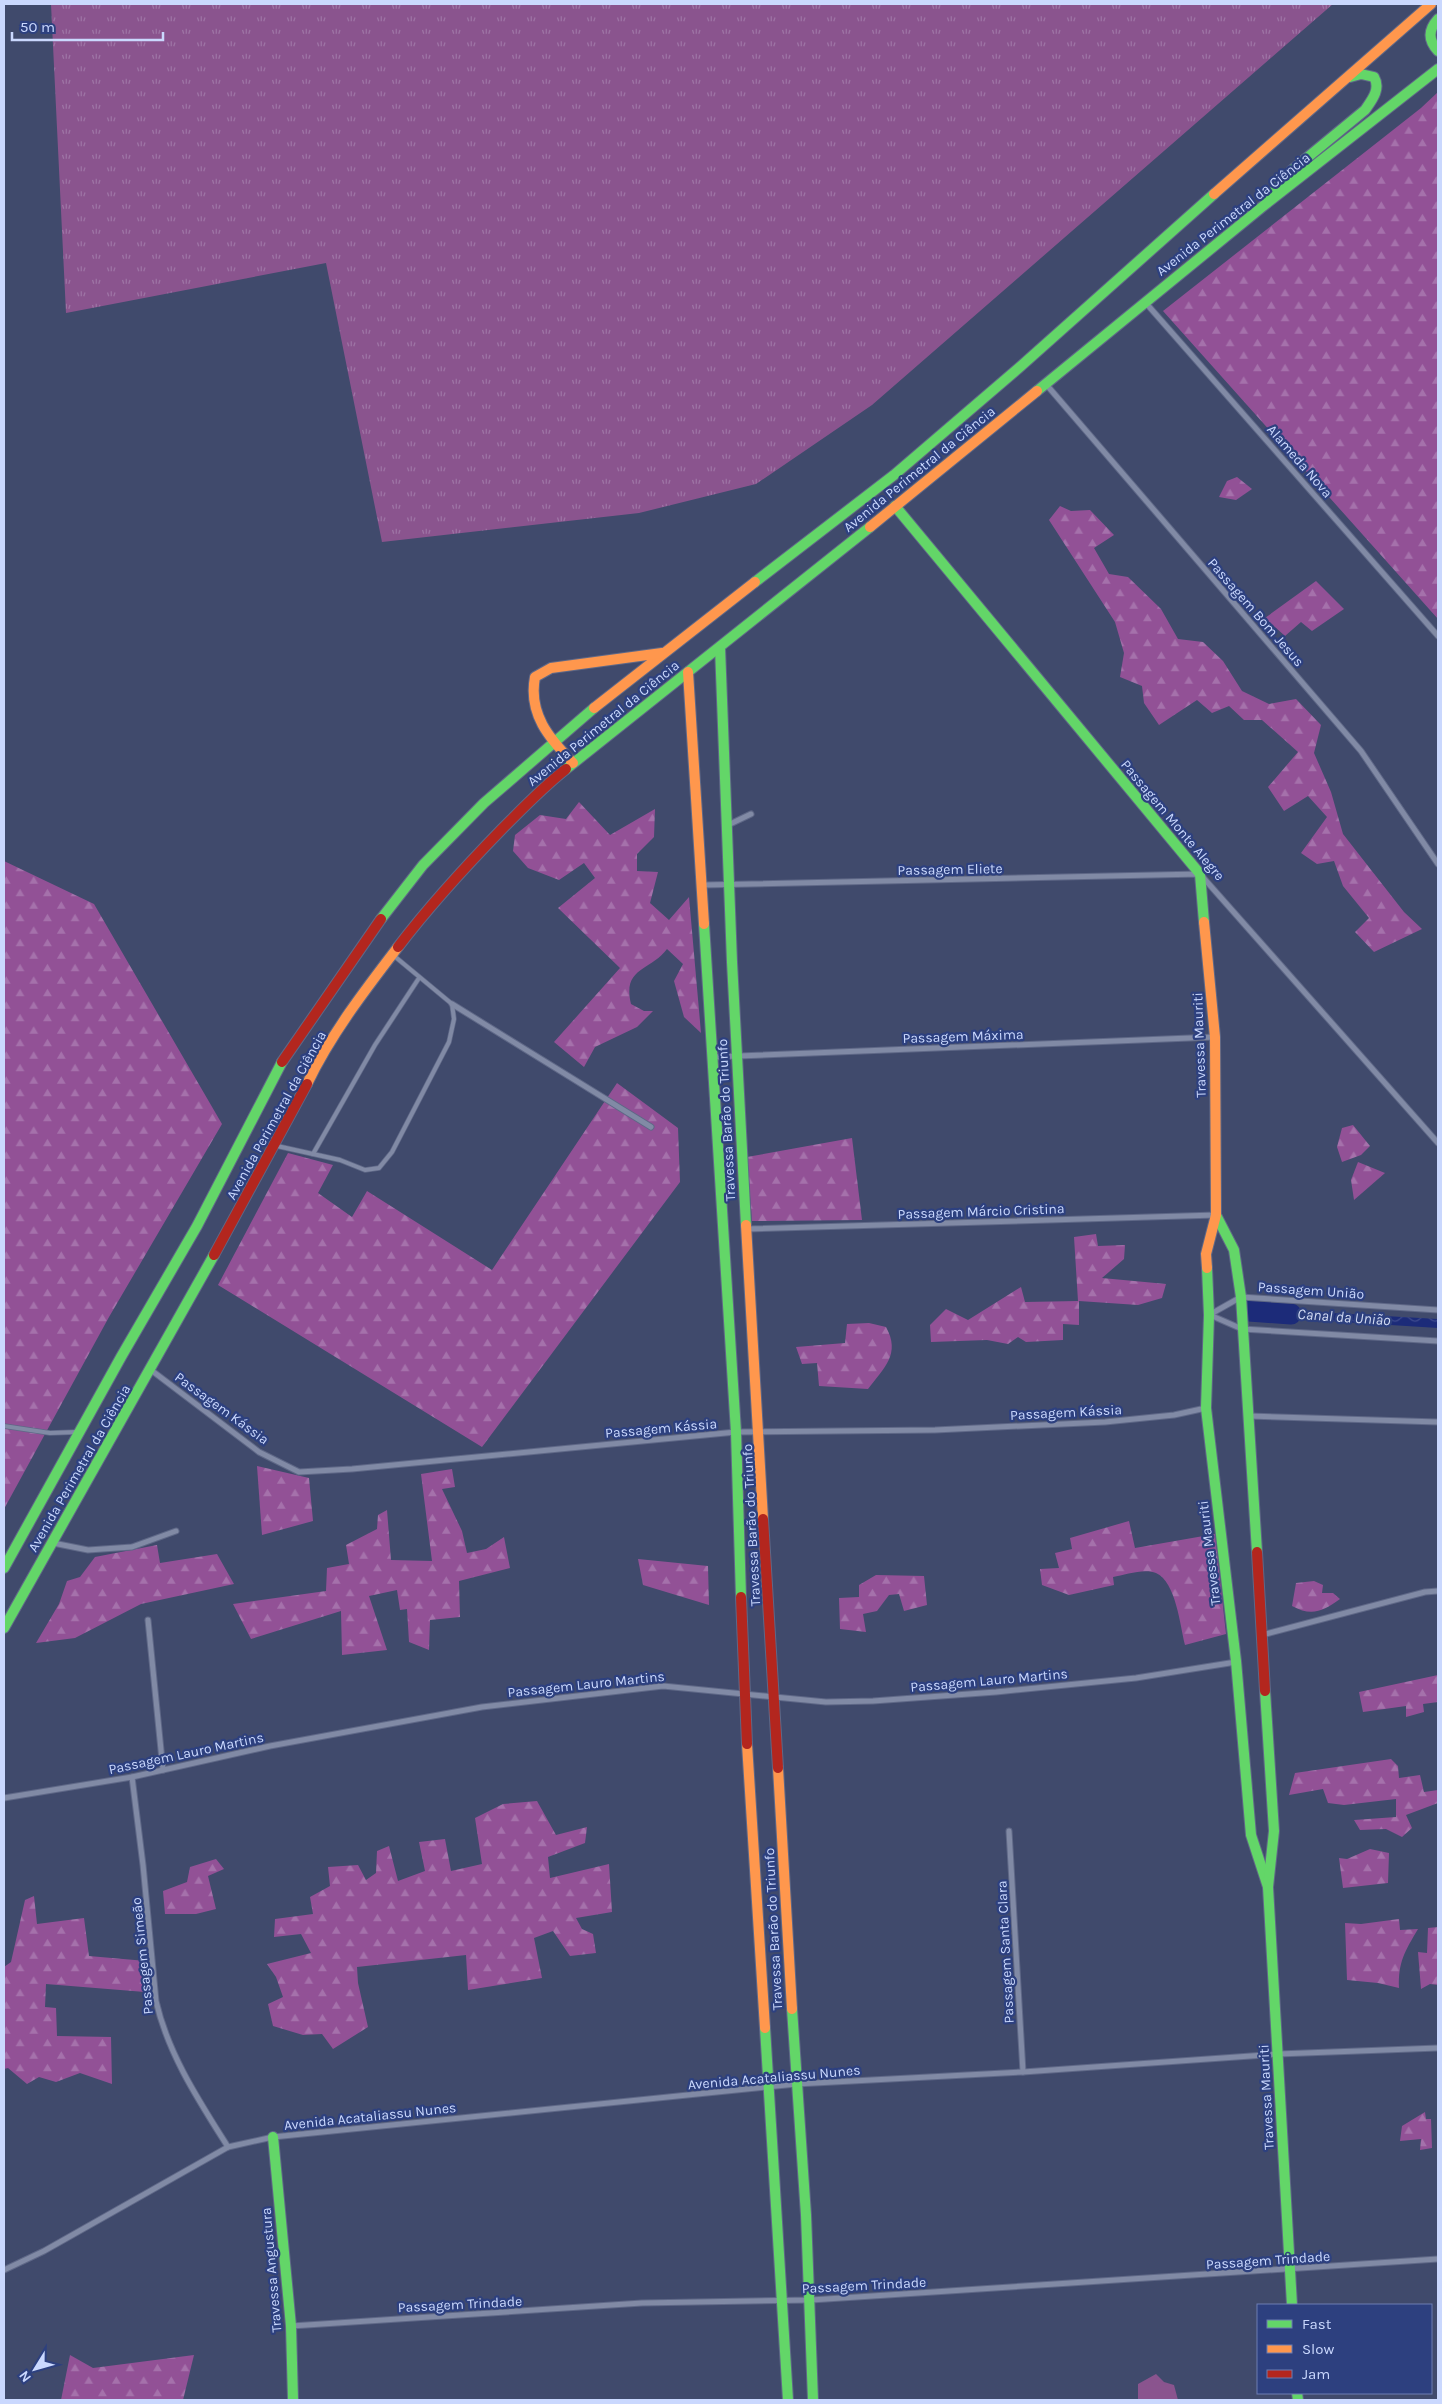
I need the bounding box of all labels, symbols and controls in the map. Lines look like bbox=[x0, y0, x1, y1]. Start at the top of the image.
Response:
scale bar bbox=[12, 10, 164, 42]
text: 50 m bbox=[20, 18, 55, 36]
street label: Avenida Perimetral da Ciência bbox=[1153, 149, 1314, 280]
street label: Avenida Perimetral da Ciência bbox=[840, 403, 999, 536]
street label: Alameda Nova bbox=[1263, 421, 1336, 501]
street label: Passagem Bom Jesus bbox=[1204, 555, 1307, 670]
street label: Avenida Perimetral da Ciência bbox=[524, 657, 683, 790]
street label: Passagem Monte Alegre bbox=[1117, 756, 1228, 884]
street label: Passagem Eliete bbox=[897, 860, 1003, 879]
street label: Travessa Mauriti bbox=[1189, 992, 1210, 1098]
street label: Passagem Máxima bbox=[902, 1026, 1024, 1047]
street label: Avenida Perimetral da Ciência bbox=[223, 1028, 330, 1203]
street label: Travessa Barão do Triunfo bbox=[714, 1038, 739, 1202]
street label: Passagem Márcio Cristina bbox=[897, 1200, 1065, 1223]
street label: Passagem União bbox=[1257, 1278, 1365, 1303]
water label: Canal da União bbox=[1297, 1305, 1392, 1329]
street label: Passagem Kássia bbox=[171, 1369, 272, 1448]
street label: Avenida Perimetral da Ciência bbox=[24, 1382, 134, 1555]
street label: Passagem Kássia bbox=[1010, 1401, 1122, 1424]
street label: Passagem Kássia bbox=[604, 1415, 718, 1442]
street label: Travessa Barão do Triunfo bbox=[739, 1443, 764, 1607]
street label: Travessa Mauriti bbox=[1195, 1500, 1224, 1606]
street label: Passagem Lauro Martins bbox=[910, 1665, 1068, 1696]
street label: Passagem Lauro Martins bbox=[507, 1668, 666, 1701]
street label: Passagem Lauro Martins bbox=[107, 1729, 265, 1778]
street label: Travessa Barão do Triunfo bbox=[761, 1847, 786, 2011]
street label: Passagem Santa Clara bbox=[993, 1880, 1018, 2024]
street label: Passagem Simeão bbox=[128, 1897, 157, 2015]
street label: Travessa Mauriti bbox=[1255, 2044, 1278, 2150]
street label: Avenida Acataliassu Nunes bbox=[687, 2061, 861, 2094]
street label: Avenida Acataliassu Nunes bbox=[283, 2099, 457, 2134]
street label: Travessa Angustura bbox=[258, 2207, 285, 2333]
street label: Passagem Trindade bbox=[1205, 2248, 1331, 2273]
street label: Passagem Trindade bbox=[801, 2274, 927, 2297]
street label: Passagem Trindade bbox=[397, 2293, 523, 2316]
legend bbox=[1257, 2304, 1432, 2394]
text: Fast bbox=[1302, 2315, 1332, 2333]
text: Slow bbox=[1302, 2340, 1334, 2358]
north arrow bbox=[10, 2344, 60, 2394]
text: Jam bbox=[1302, 2365, 1330, 2383]
text: N bbox=[15, 2367, 35, 2386]

